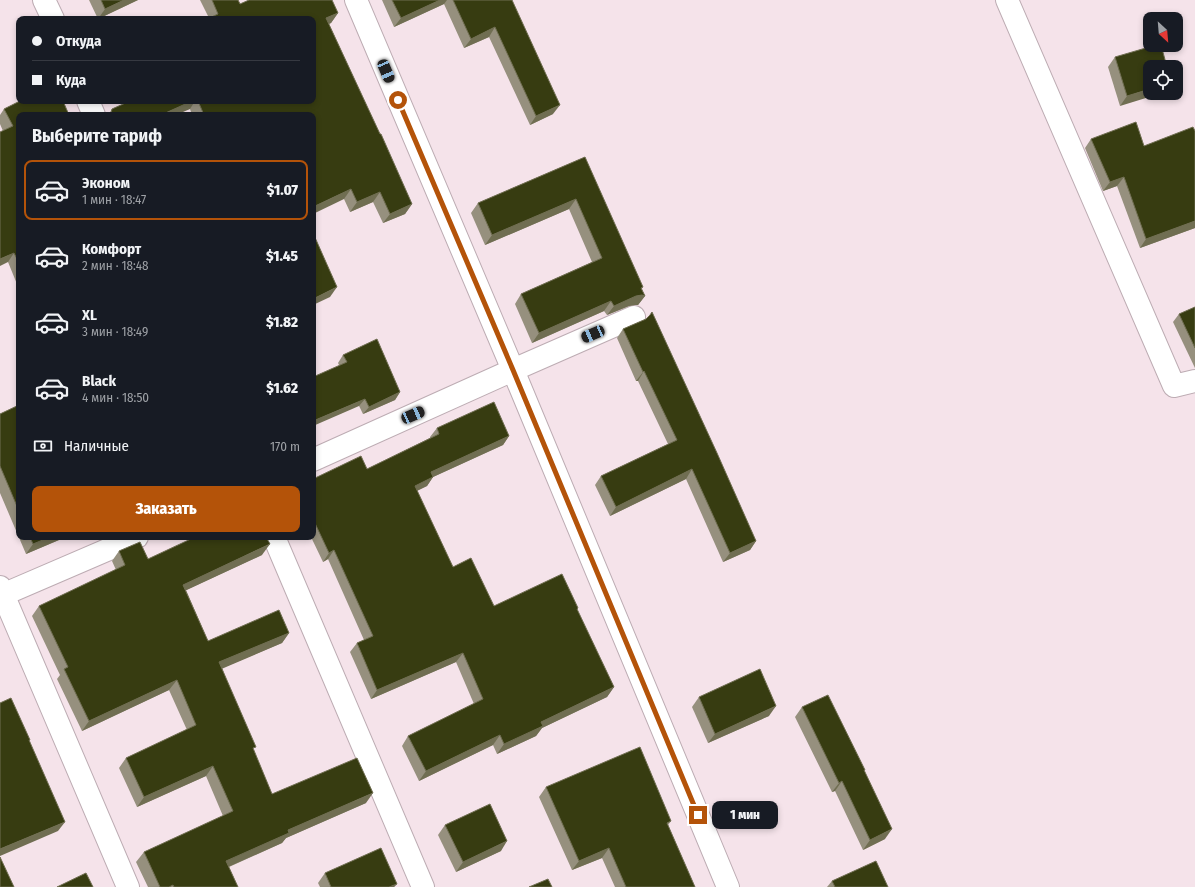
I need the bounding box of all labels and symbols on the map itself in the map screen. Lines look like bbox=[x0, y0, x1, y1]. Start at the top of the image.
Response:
north arrow bbox=[1143, 12, 1183, 52]
car bbox=[376, 58, 396, 84]
route start bbox=[389, 91, 407, 109]
car bbox=[580, 324, 606, 344]
car bbox=[400, 405, 426, 425]
callout: 1 мин bbox=[712, 801, 778, 829]
route end bbox=[689, 806, 707, 824]

